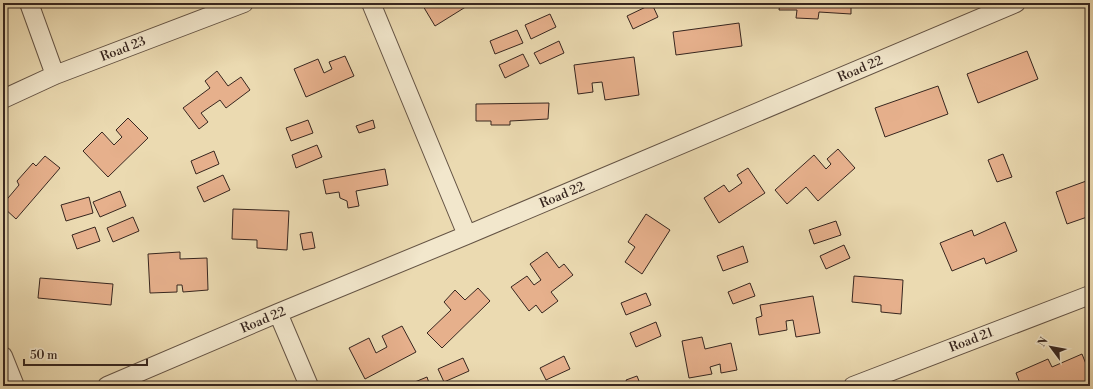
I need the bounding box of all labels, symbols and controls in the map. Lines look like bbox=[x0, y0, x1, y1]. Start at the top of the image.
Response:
street label: Road 23 bbox=[98, 33, 148, 65]
street label: Road 22 bbox=[835, 52, 885, 86]
street label: Road 22 bbox=[537, 178, 587, 212]
street label: Road 22 bbox=[238, 303, 288, 337]
street label: Road 21 bbox=[947, 324, 996, 356]
north arrow bbox=[1031, 327, 1071, 367]
text: N bbox=[1035, 335, 1052, 350]
scale bar bbox=[24, 341, 147, 367]
text: 50 m bbox=[30, 348, 58, 363]

